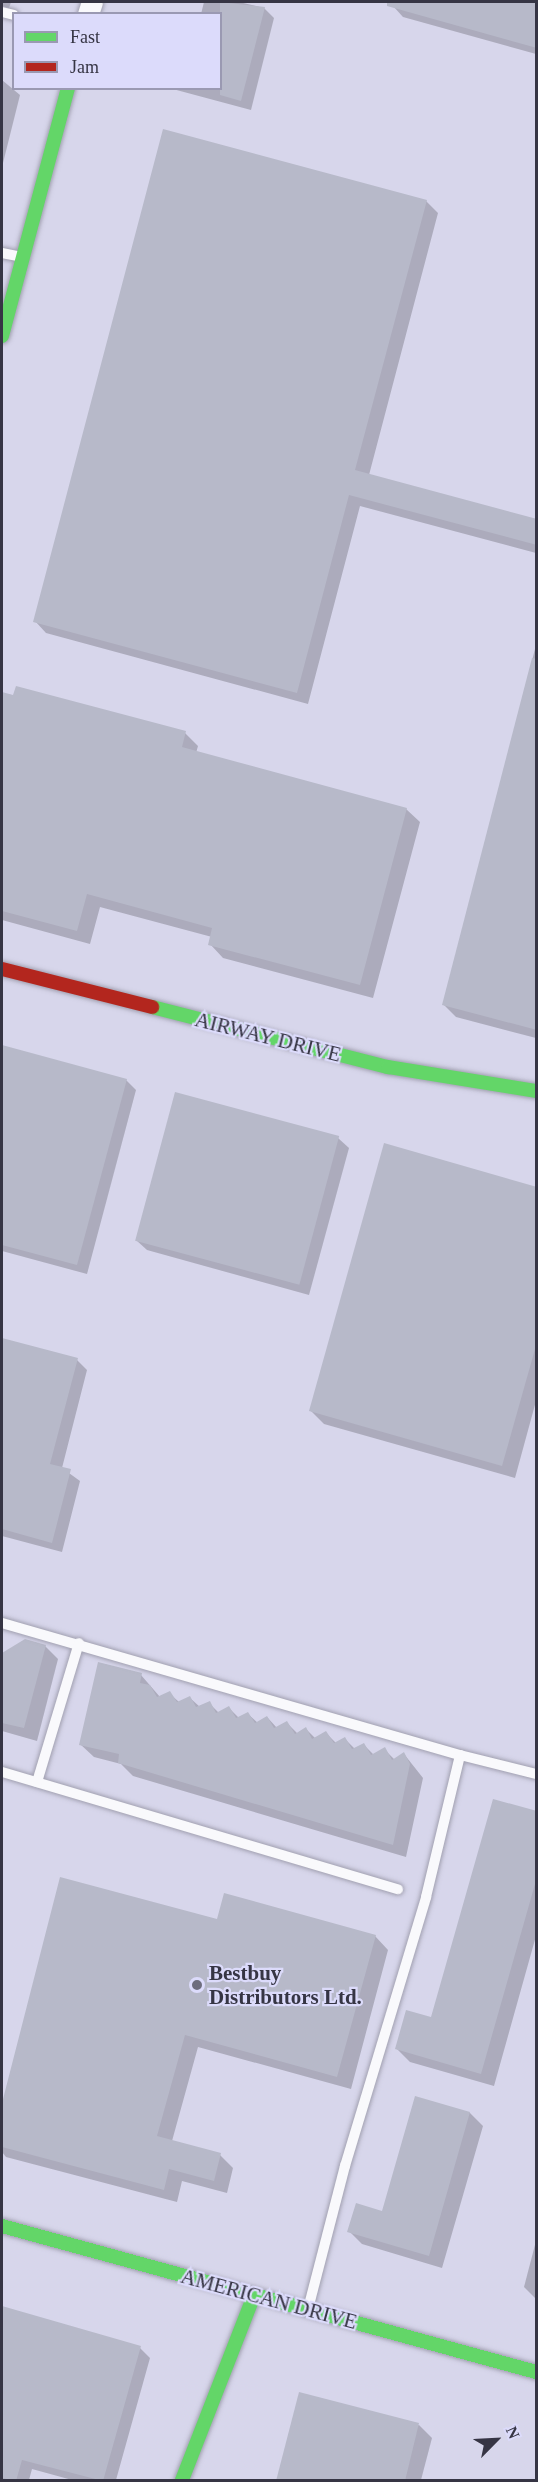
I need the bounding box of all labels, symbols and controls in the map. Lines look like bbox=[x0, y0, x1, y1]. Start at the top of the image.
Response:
legend bbox=[12, 12, 222, 90]
text: Fast bbox=[70, 27, 100, 47]
text: Jam bbox=[70, 57, 99, 77]
street label: AIRWAY DRIVE bbox=[192, 1007, 344, 1067]
place label: Bestbuy Distributors Ltd. bbox=[209, 1960, 362, 2010]
marker: Bestbuy Distributors Ltd. bbox=[190, 1978, 204, 1992]
street label: AMERICAN DRIVE bbox=[178, 2263, 360, 2335]
north arrow bbox=[466, 2410, 526, 2470]
text: N bbox=[503, 2424, 523, 2441]

